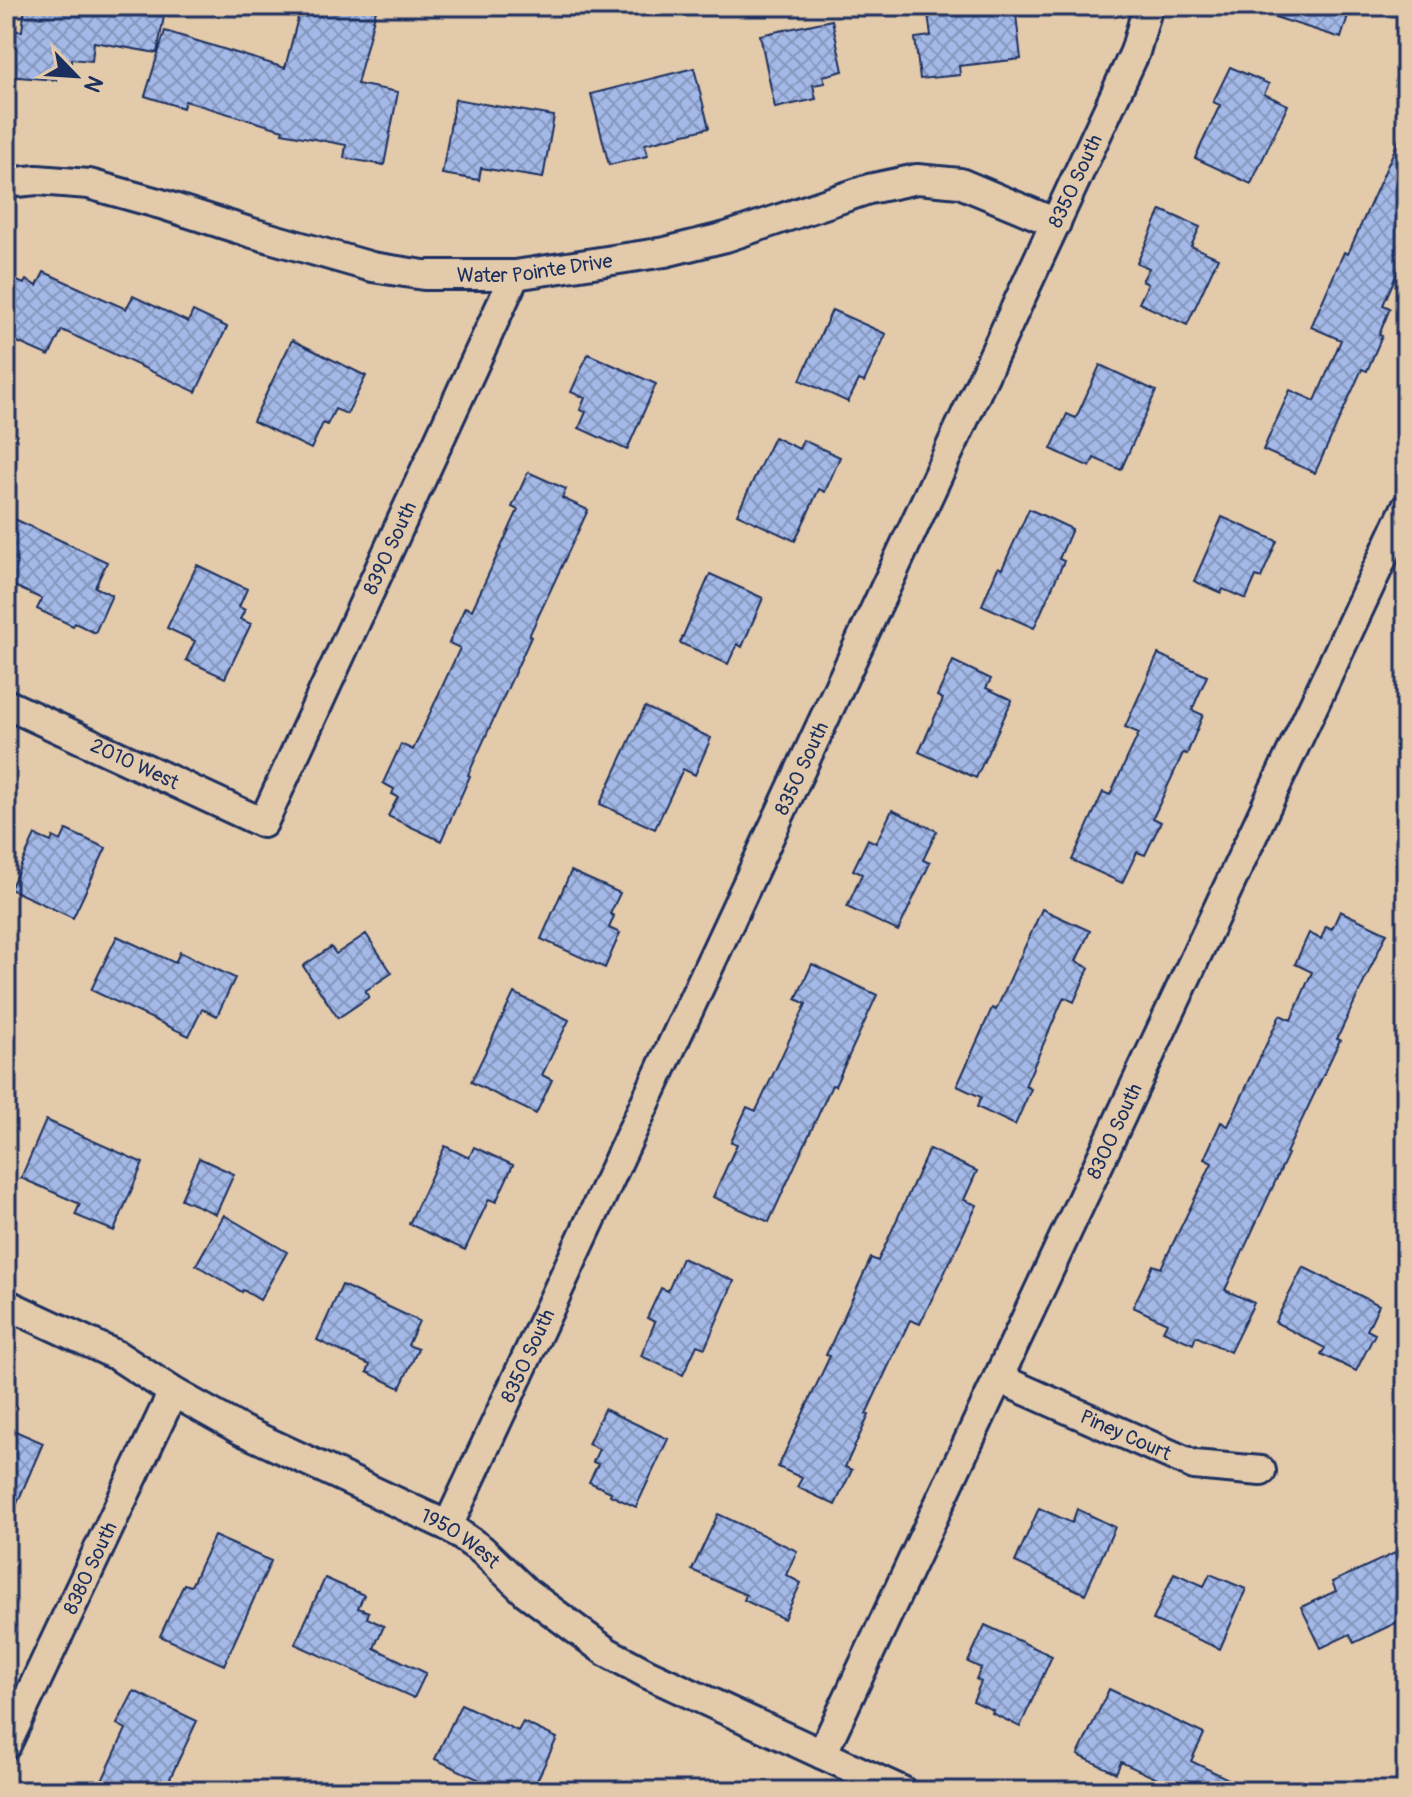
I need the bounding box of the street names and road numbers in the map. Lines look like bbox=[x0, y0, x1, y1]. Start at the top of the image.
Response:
street label: 8350 South bbox=[1042, 130, 1107, 232]
street label: Water Pointe Drive bbox=[457, 248, 614, 288]
street label: 8390 South bbox=[357, 497, 422, 598]
street label: 8350 South bbox=[769, 718, 834, 819]
street label: 2010 West bbox=[87, 732, 184, 795]
street label: 8300 South bbox=[1081, 1079, 1147, 1183]
street label: 8350 South bbox=[495, 1305, 560, 1406]
street label: Piney Court bbox=[1077, 1404, 1176, 1466]
street label: 1950 West bbox=[417, 1503, 506, 1574]
street label: 8380 South bbox=[57, 1518, 122, 1618]

